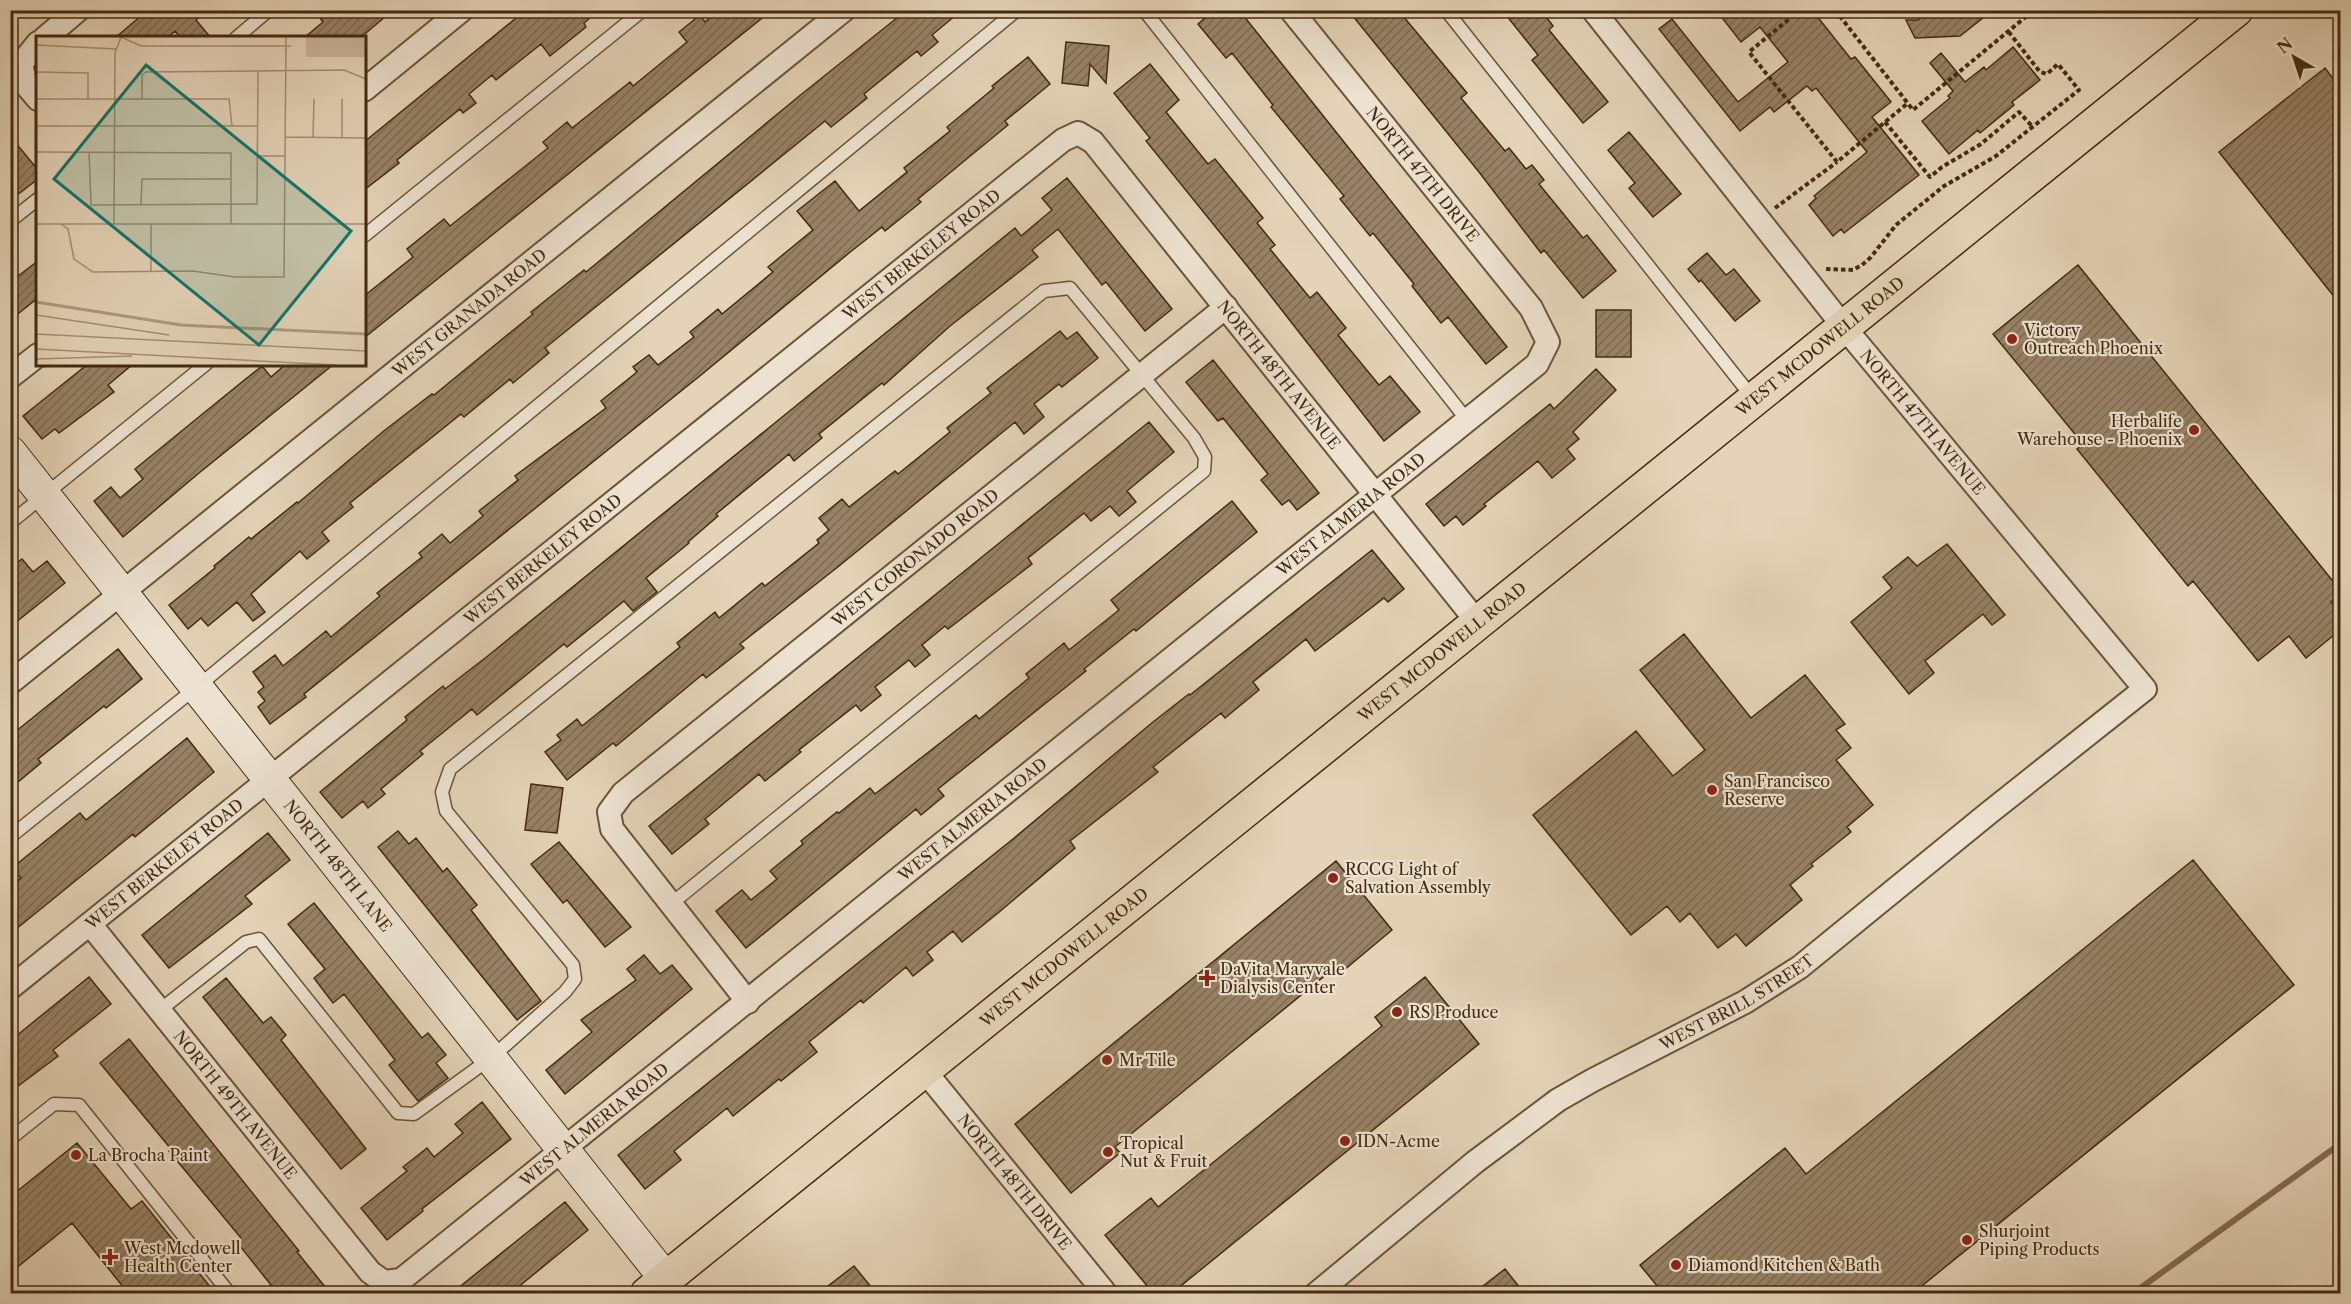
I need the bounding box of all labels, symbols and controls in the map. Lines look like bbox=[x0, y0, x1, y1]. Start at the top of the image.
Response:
north arrow bbox=[2264, 27, 2324, 87]
text: N bbox=[2273, 33, 2296, 57]
inset map bbox=[36, 36, 366, 366]
street label: NORTH 47TH DRIVE bbox=[1362, 103, 1484, 245]
street label: WEST BERKELEY ROAD bbox=[837, 185, 1004, 324]
street label: WEST GRANADA ROAD bbox=[387, 244, 550, 381]
street label: WEST MCDOWELL ROAD bbox=[1731, 272, 1908, 421]
street label: NORTH 48TH AVENUE bbox=[1213, 296, 1345, 453]
place label: Victory Outreach Phoenix bbox=[2023, 320, 2164, 358]
marker: Victory Outreach Phoenix bbox=[2005, 332, 2019, 346]
street label: NORTH 47TH AVENUE bbox=[1856, 345, 1990, 499]
place label: Herbalife Warehouse - Phoenix bbox=[2016, 411, 2183, 449]
marker: Herbalife Warehouse - Phoenix bbox=[2187, 423, 2201, 437]
street label: WEST ALMERIA ROAD bbox=[1272, 448, 1429, 581]
street label: WEST CORONADO ROAD bbox=[827, 484, 1003, 632]
street label: WEST BERKELEY ROAD bbox=[459, 489, 626, 629]
street label: WEST MCDOWELL ROAD bbox=[1353, 578, 1530, 726]
street label: WEST ALMERIA ROAD bbox=[893, 753, 1051, 886]
place label: San Francisco Reserve bbox=[1724, 771, 1830, 809]
marker: San Francisco Reserve bbox=[1705, 783, 1719, 797]
street label: WEST BERKELEY ROAD bbox=[80, 794, 247, 934]
street label: NORTH 48TH LANE bbox=[280, 796, 397, 936]
place label: RCCG Light of Salvation Assembly bbox=[1345, 859, 1492, 897]
marker: RCCG Light of Salvation Assembly bbox=[1326, 871, 1340, 885]
street label: WEST MCDOWELL ROAD bbox=[975, 883, 1152, 1032]
street label: WEST BRILL STREET bbox=[1655, 950, 1818, 1055]
place label: DaVita Maryvale Dialysis Center bbox=[1220, 959, 1345, 997]
marker: DaVita Maryvale Dialysis Center bbox=[1198, 969, 1216, 987]
place label: RS Produce bbox=[1409, 1002, 1498, 1022]
marker: RS Produce bbox=[1390, 1005, 1404, 1019]
street label: NORTH 49TH AVENUE bbox=[170, 1026, 301, 1183]
place label: Mr Tile bbox=[1119, 1050, 1176, 1070]
marker: Mr Tile bbox=[1100, 1053, 1114, 1067]
street label: WEST ALMERIA ROAD bbox=[515, 1058, 673, 1191]
street label: NORTH 48TH DRIVE bbox=[954, 1110, 1076, 1254]
place label: IDN-Acme bbox=[1357, 1131, 1440, 1151]
place label: Tropical Nut & Fruit bbox=[1120, 1133, 1208, 1171]
marker: IDN-Acme bbox=[1338, 1134, 1352, 1148]
place label: La Brocha Paint bbox=[88, 1145, 209, 1165]
marker: Tropical Nut & Fruit bbox=[1101, 1145, 1115, 1159]
marker: La Brocha Paint bbox=[69, 1148, 83, 1162]
place label: Shurjoint Piping Products bbox=[1979, 1221, 2099, 1259]
marker: Shurjoint Piping Products bbox=[1960, 1233, 1974, 1247]
place label: West Mcdowell Health Center bbox=[123, 1238, 241, 1276]
marker: West Mcdowell Health Center bbox=[101, 1248, 119, 1266]
place label: Diamond Kitchen & Bath bbox=[1688, 1255, 1880, 1275]
marker: Diamond Kitchen & Bath bbox=[1669, 1258, 1683, 1272]

